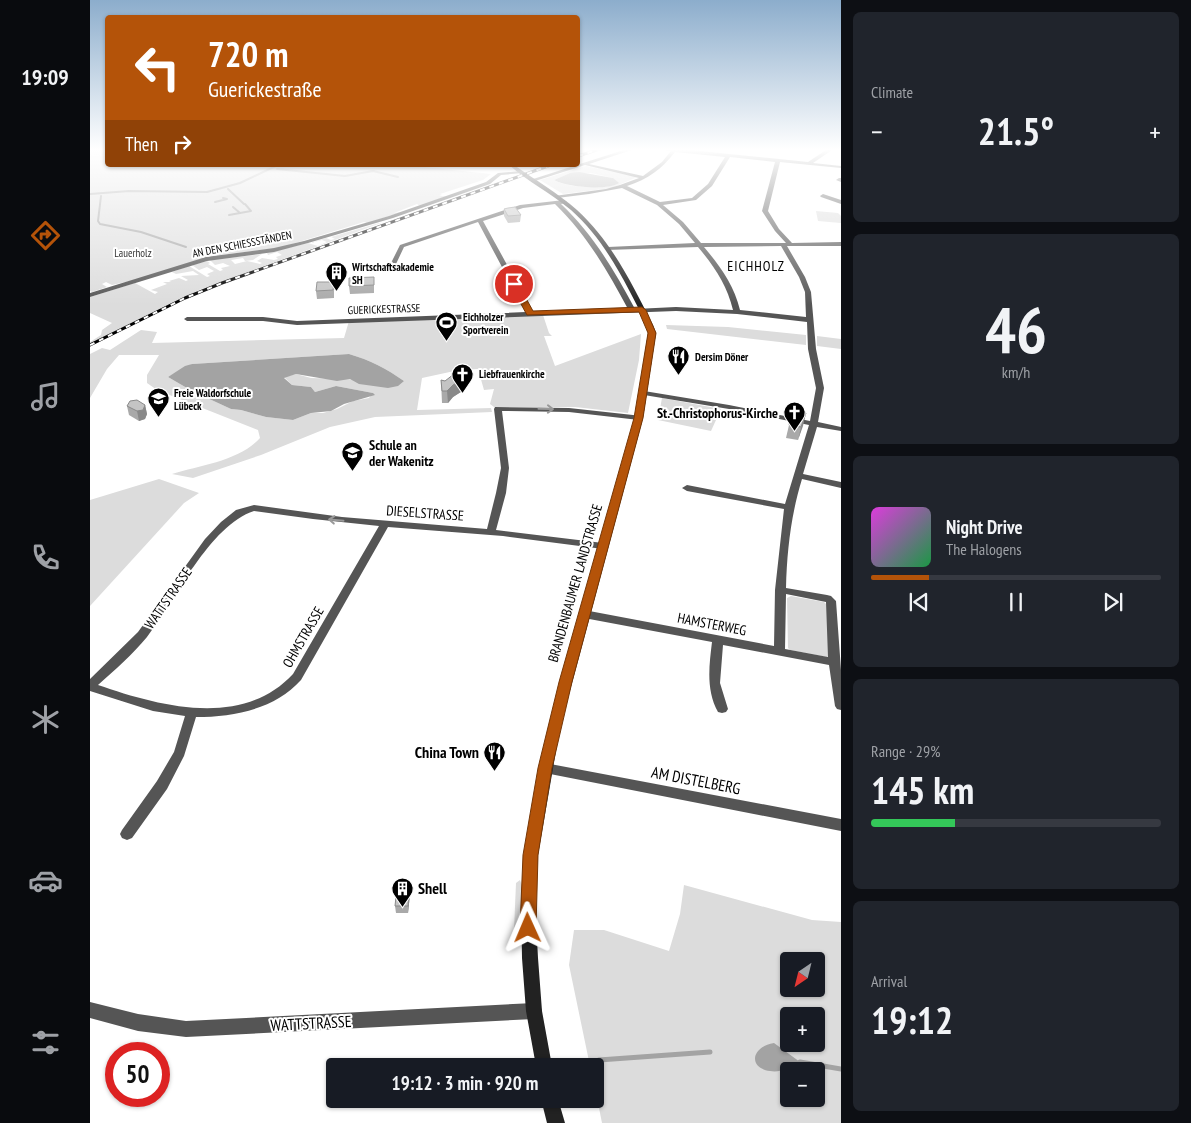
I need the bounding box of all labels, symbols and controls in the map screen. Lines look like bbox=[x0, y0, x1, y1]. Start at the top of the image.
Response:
text: 720 m bbox=[208, 31, 289, 77]
icon: left bbox=[125, 35, 190, 100]
text: 19:09 bbox=[21, 63, 69, 91]
text: Guerickestraße bbox=[208, 75, 322, 103]
text: Climate bbox=[871, 82, 913, 102]
text: 21.5° bbox=[978, 106, 1054, 155]
text: − bbox=[871, 113, 883, 150]
text: + bbox=[1149, 113, 1161, 150]
icon: right bbox=[168, 130, 196, 158]
text: Then bbox=[125, 132, 158, 156]
icon: directions bbox=[28, 218, 63, 253]
street label: AN DEN SCHIESSSTÄNDEN bbox=[191, 227, 293, 261]
park label: Lauerholz bbox=[114, 246, 152, 260]
district label: EICHHOLZ bbox=[727, 257, 785, 275]
place label: Wirtschaftsakademie SH bbox=[351, 260, 434, 287]
building icon: Wirtschaftsakademie SH bbox=[324, 261, 348, 292]
pin bbox=[493, 263, 535, 305]
icon: arrive bbox=[500, 270, 528, 298]
text: 46 bbox=[985, 287, 1047, 371]
street label: GUERICKESTRASSE bbox=[347, 301, 421, 317]
place label: Eichholzer Sportverein bbox=[463, 310, 509, 337]
sports icon: Eichholzer Sportverein bbox=[435, 311, 459, 342]
restaurant icon: Dersim Döner bbox=[667, 345, 691, 376]
place label: Dersim Döner bbox=[695, 350, 749, 364]
church icon: Liebfrauenkirche bbox=[451, 362, 475, 393]
text: km/h bbox=[1002, 362, 1030, 382]
place label: Liebfrauenkirche bbox=[479, 367, 545, 381]
icon: music bbox=[28, 379, 63, 414]
place label: Freie Waldorfschule Lübeck bbox=[174, 386, 252, 413]
school or university icon: Freie Waldorfschule Lübeck bbox=[146, 387, 170, 418]
church icon: St.-Christophorus-Kirche bbox=[782, 401, 806, 432]
one-way arrow bbox=[538, 404, 554, 413]
place label: St.-Christophorus-Kirche bbox=[657, 404, 778, 422]
place label: Schule an der Wakenitz bbox=[369, 436, 434, 470]
school or university icon: Schule an der Wakenitz bbox=[341, 441, 365, 472]
street label: DIESELSTRASSE bbox=[386, 501, 464, 525]
street label: BRANDENBAUMER LANDSTRASSE bbox=[544, 502, 606, 664]
one-way arrow bbox=[328, 515, 344, 525]
text: Night Drive bbox=[946, 515, 1023, 539]
text: The Halogens bbox=[946, 539, 1022, 559]
icon: phone bbox=[28, 540, 63, 575]
street label: WATTSTRASSE bbox=[140, 564, 196, 632]
icon: previous bbox=[905, 588, 933, 616]
icon: pause bbox=[1002, 588, 1030, 616]
icon: next bbox=[1099, 588, 1127, 616]
street label: OHMSTRASSE bbox=[278, 603, 328, 671]
street label: HAMSTERWEG bbox=[676, 608, 748, 640]
icon: climate bbox=[28, 702, 63, 737]
restaurant icon: China Town bbox=[483, 740, 507, 771]
text: Range · 29% bbox=[871, 741, 940, 761]
place label: China Town bbox=[415, 742, 479, 762]
street label: AM DISTELBERG bbox=[650, 762, 742, 798]
text: 145 km bbox=[871, 765, 974, 814]
icon: car bbox=[28, 863, 63, 898]
building icon: Shell bbox=[390, 876, 414, 907]
place label: Shell bbox=[418, 878, 447, 898]
position arrow bbox=[501, 901, 553, 953]
north arrow bbox=[780, 952, 825, 998]
map controls bbox=[780, 952, 825, 1107]
text: Arrival bbox=[871, 971, 907, 991]
text: 19:12 bbox=[871, 995, 953, 1044]
button: + bbox=[780, 1007, 825, 1052]
street label: WATTSTRASSE bbox=[270, 1011, 352, 1035]
icon: filters bbox=[28, 1025, 63, 1060]
speed limit sign: 50 bbox=[105, 1042, 170, 1107]
button: − bbox=[780, 1062, 825, 1107]
text: 19:12 · 3 min · 920 m bbox=[392, 1071, 538, 1095]

